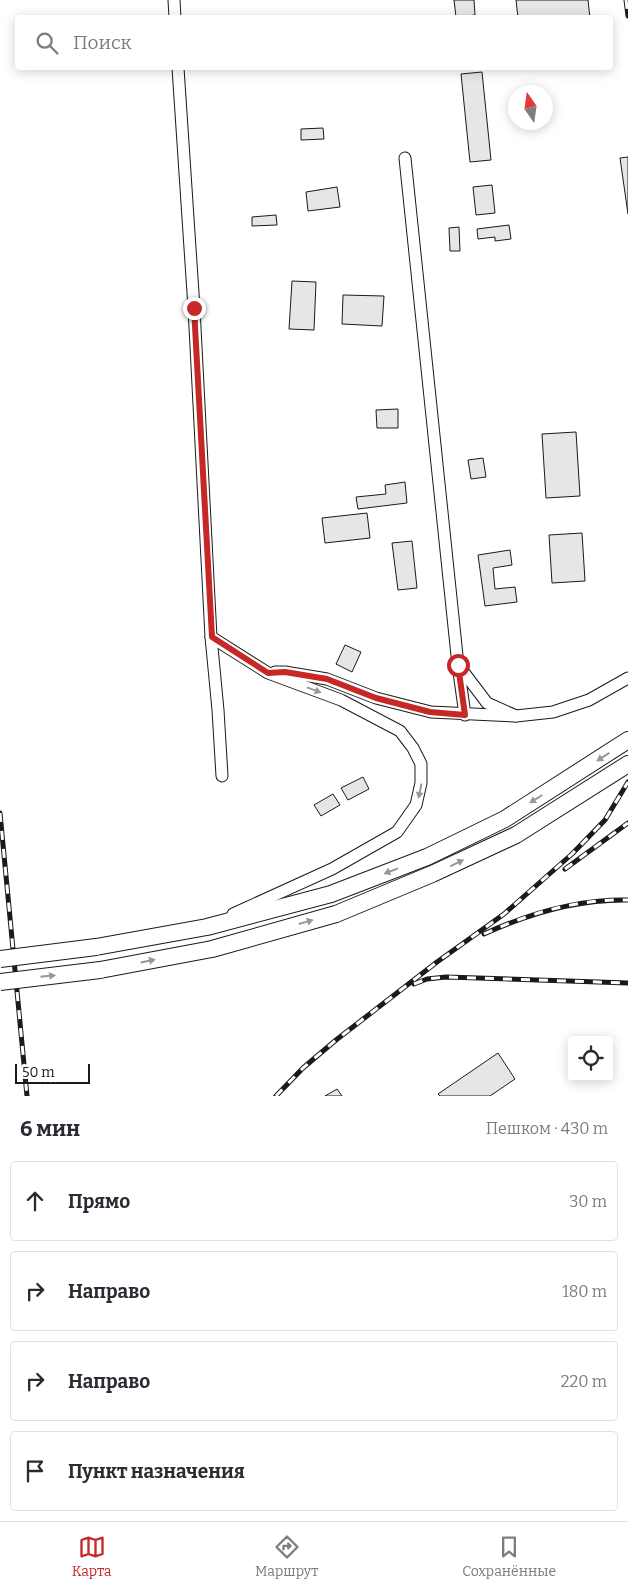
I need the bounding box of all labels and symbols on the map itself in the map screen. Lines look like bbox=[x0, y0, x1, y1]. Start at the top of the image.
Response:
north arrow bbox=[508, 85, 553, 130]
route end bbox=[183, 297, 206, 320]
route start bbox=[447, 654, 470, 677]
one-way arrow bbox=[307, 686, 322, 694]
one-way arrow bbox=[596, 752, 610, 762]
one-way arrow bbox=[415, 784, 423, 800]
one-way arrow bbox=[530, 794, 543, 804]
one-way arrow bbox=[450, 859, 464, 867]
one-way arrow bbox=[383, 867, 398, 875]
one-way arrow bbox=[298, 918, 313, 926]
one-way arrow bbox=[141, 957, 157, 965]
one-way arrow bbox=[41, 972, 57, 980]
scale bar bbox=[15, 1061, 90, 1084]

